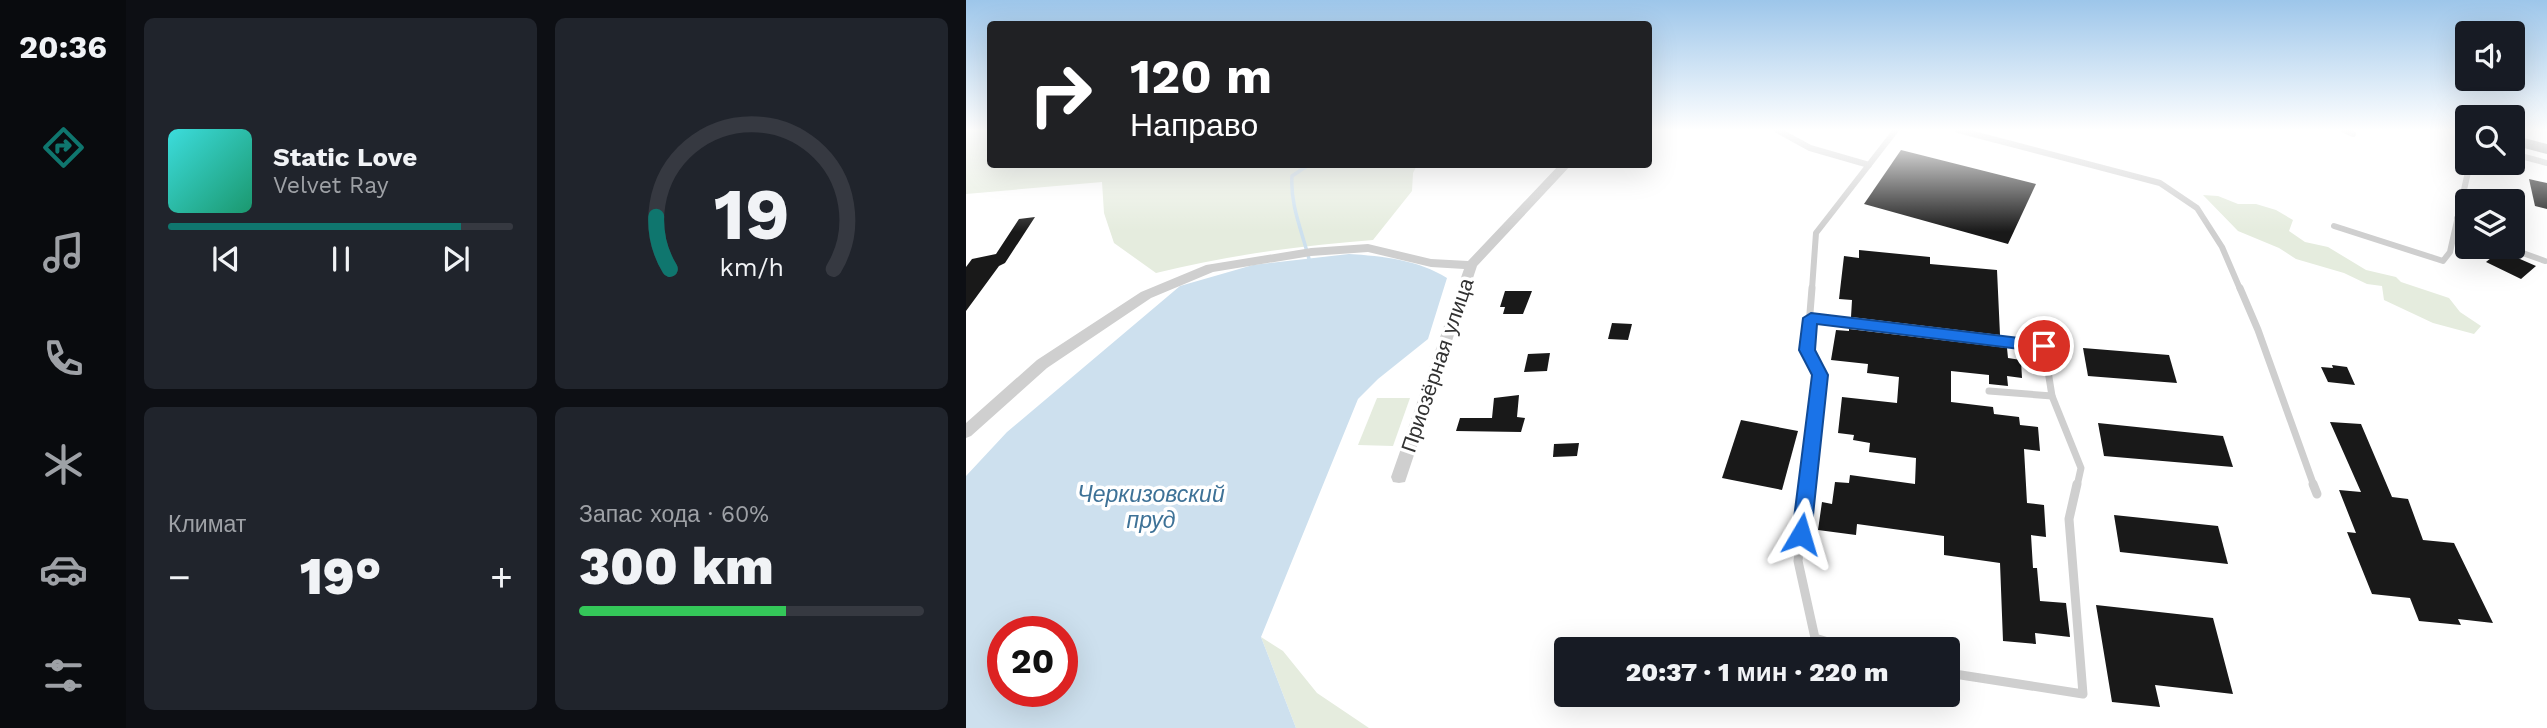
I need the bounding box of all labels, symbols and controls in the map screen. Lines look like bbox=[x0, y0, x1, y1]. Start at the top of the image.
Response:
map controls bbox=[2455, 21, 2525, 259]
button: sound bbox=[2455, 21, 2525, 91]
text: 20:36 bbox=[19, 28, 107, 66]
text: 120 m bbox=[1130, 47, 1272, 105]
icon: right bbox=[1015, 49, 1106, 140]
button: search bbox=[2455, 105, 2525, 175]
text: Направо bbox=[1130, 106, 1258, 144]
icon: directions bbox=[39, 123, 88, 172]
text: Static Love bbox=[273, 142, 417, 172]
text: Velvet Ray bbox=[273, 172, 389, 199]
text: 19 bbox=[713, 172, 790, 258]
button: layers bbox=[2455, 189, 2525, 259]
icon: music bbox=[39, 228, 88, 277]
icon: previous bbox=[207, 240, 245, 278]
icon: pause bbox=[322, 240, 360, 278]
icon: next bbox=[437, 240, 475, 278]
text: km/h bbox=[719, 253, 784, 282]
street label: Приозёрная улица bbox=[1395, 274, 1479, 455]
pin bbox=[2014, 316, 2074, 376]
icon: arrive bbox=[2025, 327, 2063, 365]
icon: phone bbox=[39, 334, 88, 383]
icon: climate bbox=[39, 440, 88, 489]
water label: Черкизовский пруд bbox=[1077, 481, 1225, 534]
position arrow bbox=[1764, 497, 1838, 571]
text: Запас хода · 60% bbox=[579, 501, 769, 528]
text: Климат bbox=[168, 511, 246, 538]
text: 300 km bbox=[579, 536, 774, 597]
icon: car bbox=[39, 545, 88, 594]
text: 19° bbox=[300, 546, 381, 607]
text: − bbox=[168, 555, 191, 599]
text: + bbox=[490, 555, 513, 599]
speed limit sign: 20 bbox=[987, 616, 1078, 707]
icon: filters bbox=[39, 651, 88, 700]
text: 20:37 · 1 мин · 220 m bbox=[1626, 657, 1888, 687]

